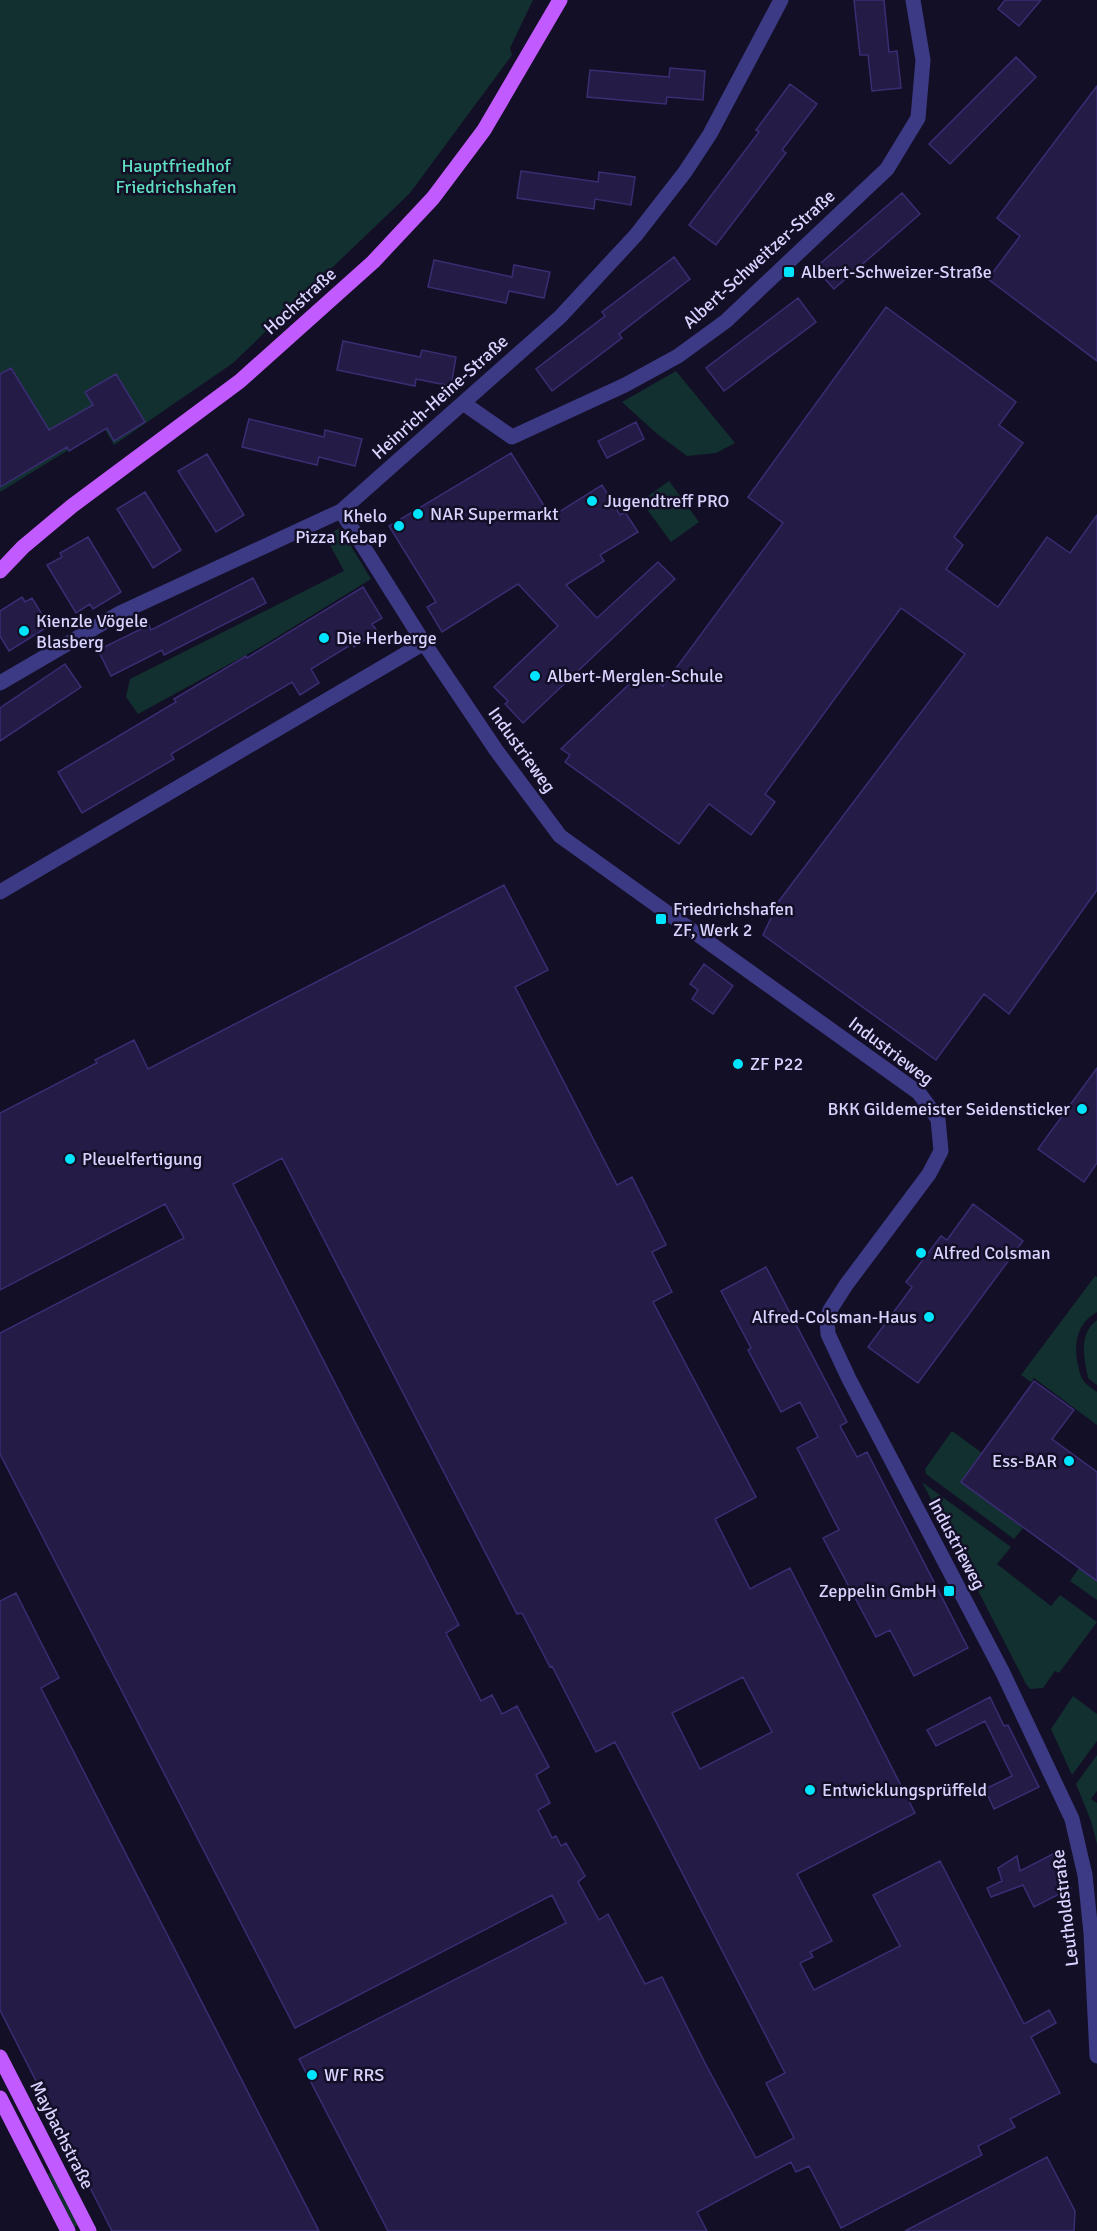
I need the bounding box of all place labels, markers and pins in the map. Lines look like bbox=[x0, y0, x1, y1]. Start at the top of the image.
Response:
place label: Albert-Schweizer-Straße bbox=[801, 261, 992, 283]
marker: Albert-Schweizer-Straße bbox=[782, 265, 796, 279]
place label: Jugendtreff PRO bbox=[604, 490, 729, 512]
marker: Jugendtreff PRO bbox=[585, 494, 599, 508]
place label: NAR Supermarkt bbox=[430, 503, 558, 525]
place label: Khelo Pizza Kebap bbox=[295, 505, 387, 548]
marker: NAR Supermarkt bbox=[411, 507, 425, 521]
marker: Khelo Pizza Kebap bbox=[392, 519, 406, 533]
place label: Kienzle Vögele Blasberg bbox=[36, 610, 148, 653]
marker: Kienzle Vögele Blasberg bbox=[17, 624, 31, 638]
place label: Die Herberge bbox=[336, 627, 437, 649]
marker: Die Herberge bbox=[317, 631, 331, 645]
place label: Albert-Merglen-Schule bbox=[547, 665, 723, 687]
marker: Albert-Merglen-Schule bbox=[528, 669, 542, 683]
place label: Friedrichshafen ZF, Werk 2 bbox=[673, 898, 794, 941]
marker: Friedrichshafen ZF, Werk 2 bbox=[654, 912, 668, 926]
place label: ZF P22 bbox=[750, 1053, 803, 1075]
marker: ZF P22 bbox=[731, 1057, 745, 1071]
place label: BKK Gildemeister Seidensticker bbox=[827, 1098, 1070, 1120]
marker: BKK Gildemeister Seidensticker bbox=[1075, 1102, 1089, 1116]
place label: Pleuelfertigung bbox=[82, 1148, 202, 1170]
marker: Pleuelfertigung bbox=[63, 1152, 77, 1166]
place label: Alfred Colsman bbox=[933, 1242, 1051, 1264]
marker: Alfred Colsman bbox=[914, 1246, 928, 1260]
place label: Alfred-Colsman-Haus bbox=[752, 1306, 917, 1328]
marker: Alfred-Colsman-Haus bbox=[922, 1310, 936, 1324]
place label: Ess-BAR bbox=[992, 1450, 1057, 1472]
marker: Ess-BAR bbox=[1062, 1454, 1076, 1468]
place label: Zeppelin GmbH bbox=[819, 1580, 937, 1602]
marker: Zeppelin GmbH bbox=[942, 1584, 956, 1598]
place label: Entwicklungsprüffeld bbox=[822, 1779, 987, 1801]
marker: Entwicklungsprüffeld bbox=[803, 1783, 817, 1797]
place label: WF RRS bbox=[324, 2064, 384, 2086]
marker: WF RRS bbox=[305, 2068, 319, 2082]

